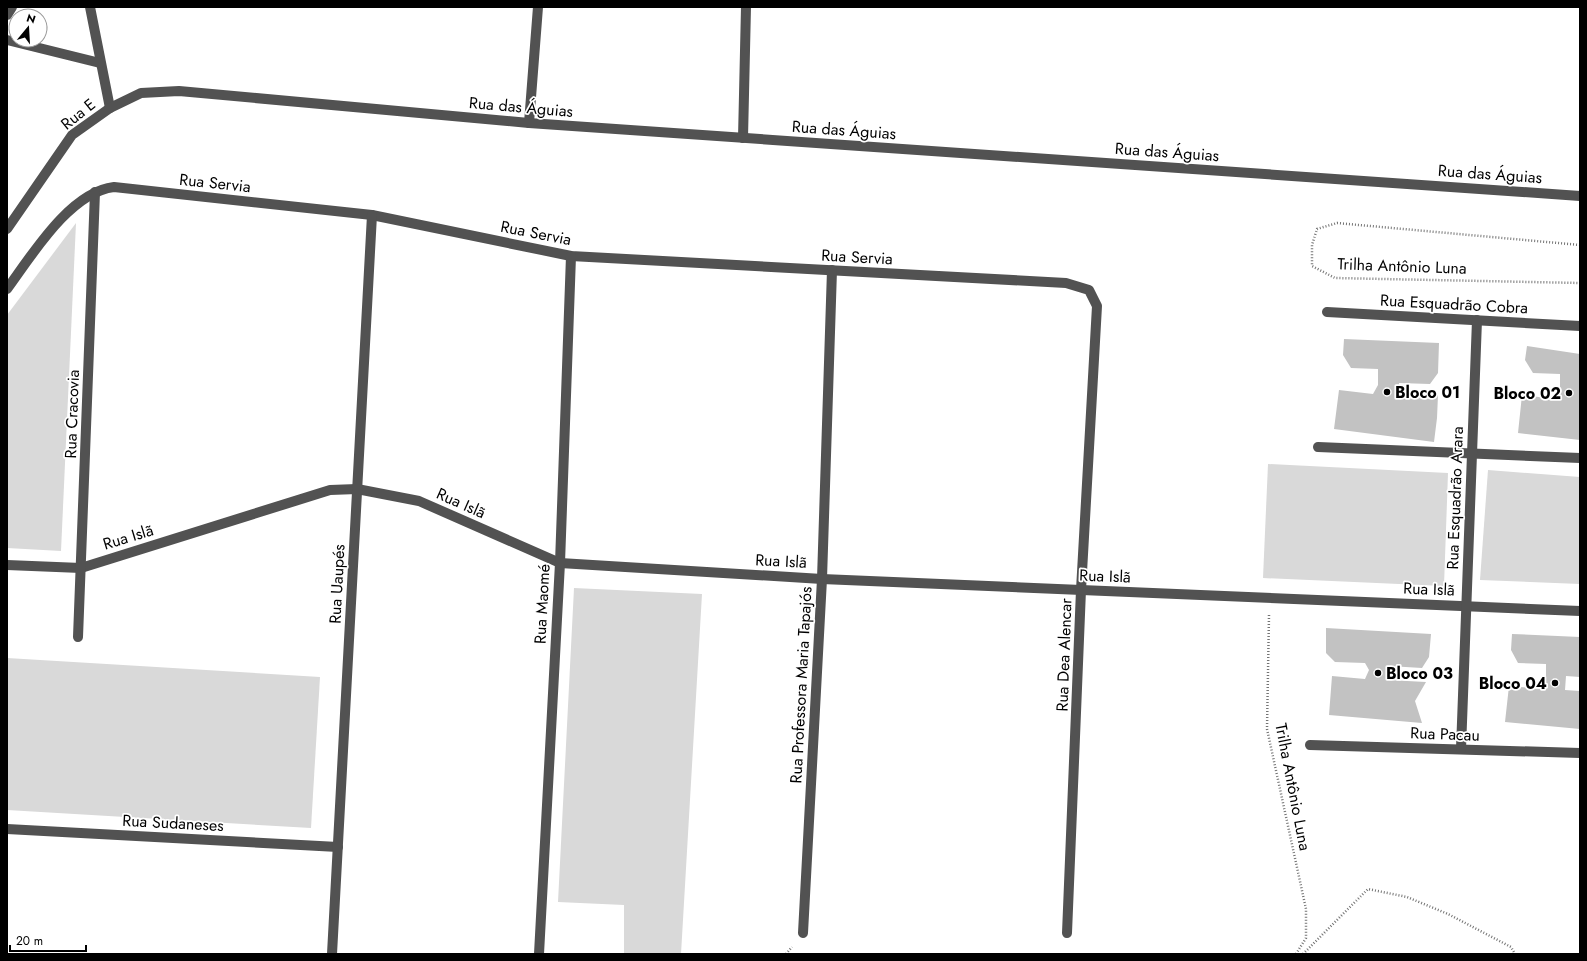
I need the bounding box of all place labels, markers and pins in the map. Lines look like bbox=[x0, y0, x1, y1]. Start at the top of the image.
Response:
place label: Bloco 01 bbox=[1395, 381, 1460, 404]
place label: Bloco 02 bbox=[1493, 382, 1561, 405]
marker: Bloco 01 bbox=[1382, 387, 1392, 397]
marker: Bloco 02 bbox=[1564, 388, 1574, 398]
place label: Bloco 03 bbox=[1386, 662, 1453, 685]
marker: Bloco 03 bbox=[1373, 668, 1383, 678]
place label: Bloco 04 bbox=[1479, 672, 1547, 695]
marker: Bloco 04 bbox=[1550, 678, 1560, 688]

